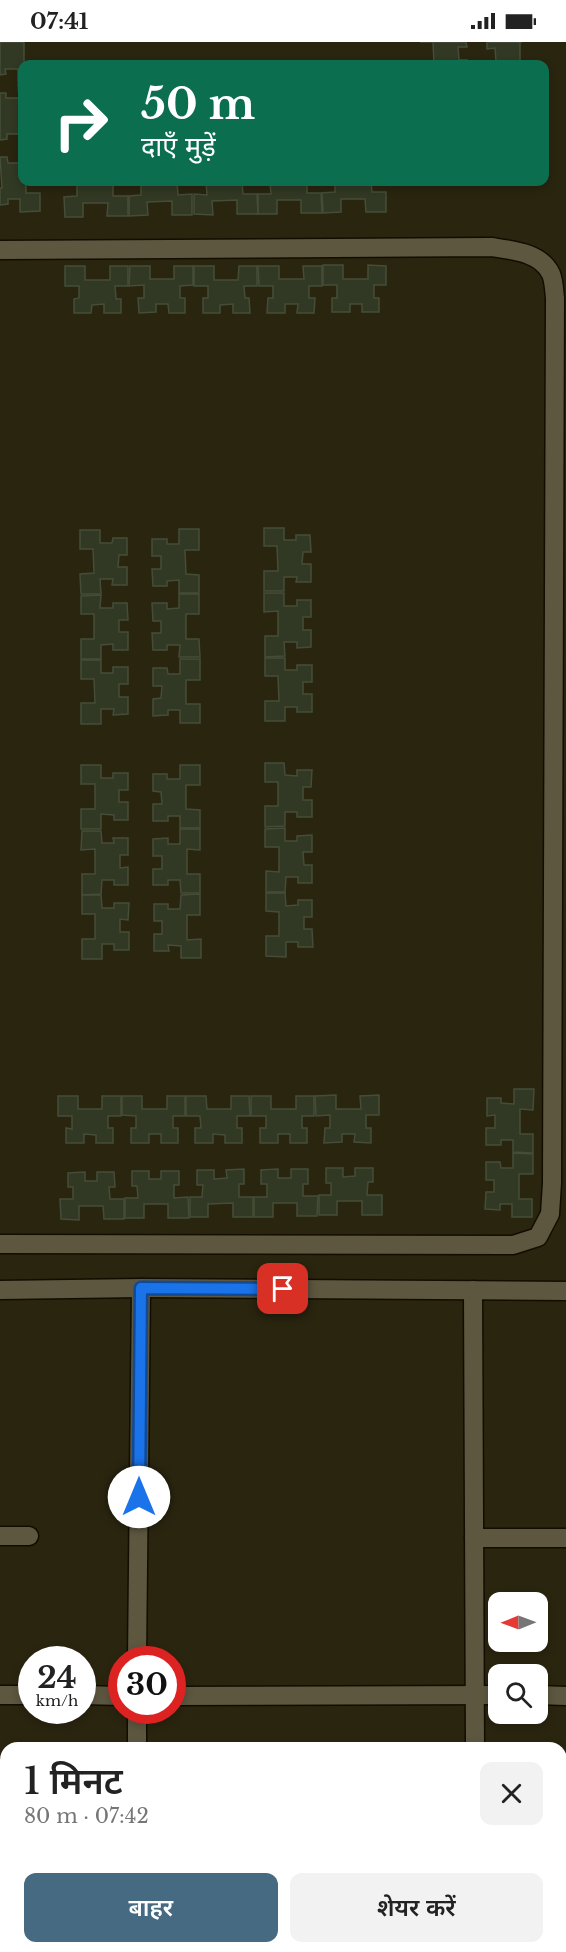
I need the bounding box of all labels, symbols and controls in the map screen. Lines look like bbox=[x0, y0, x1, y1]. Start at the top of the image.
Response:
text: 07:41 bbox=[30, 8, 88, 35]
text: 50 m bbox=[141, 78, 255, 130]
icon: right bbox=[42, 84, 120, 162]
text: दाएँ मुड़ें bbox=[141, 130, 216, 163]
pin bbox=[257, 1263, 308, 1314]
icon: arrive bbox=[266, 1272, 299, 1305]
position arrow bbox=[107, 1465, 171, 1529]
north arrow bbox=[488, 1592, 548, 1652]
map controls bbox=[488, 1592, 548, 1724]
speed limit sign: 30 bbox=[108, 1646, 186, 1724]
text: 24 bbox=[37, 1659, 77, 1696]
button: search bbox=[488, 1664, 548, 1724]
text: km/h bbox=[36, 1691, 78, 1710]
text: 1 मिनट bbox=[24, 1759, 123, 1804]
button: close bbox=[480, 1762, 543, 1825]
text: 80 m · 07:42 bbox=[24, 1804, 149, 1828]
button: बाहर bbox=[24, 1873, 278, 1942]
button: शेयर करें bbox=[290, 1873, 543, 1942]

